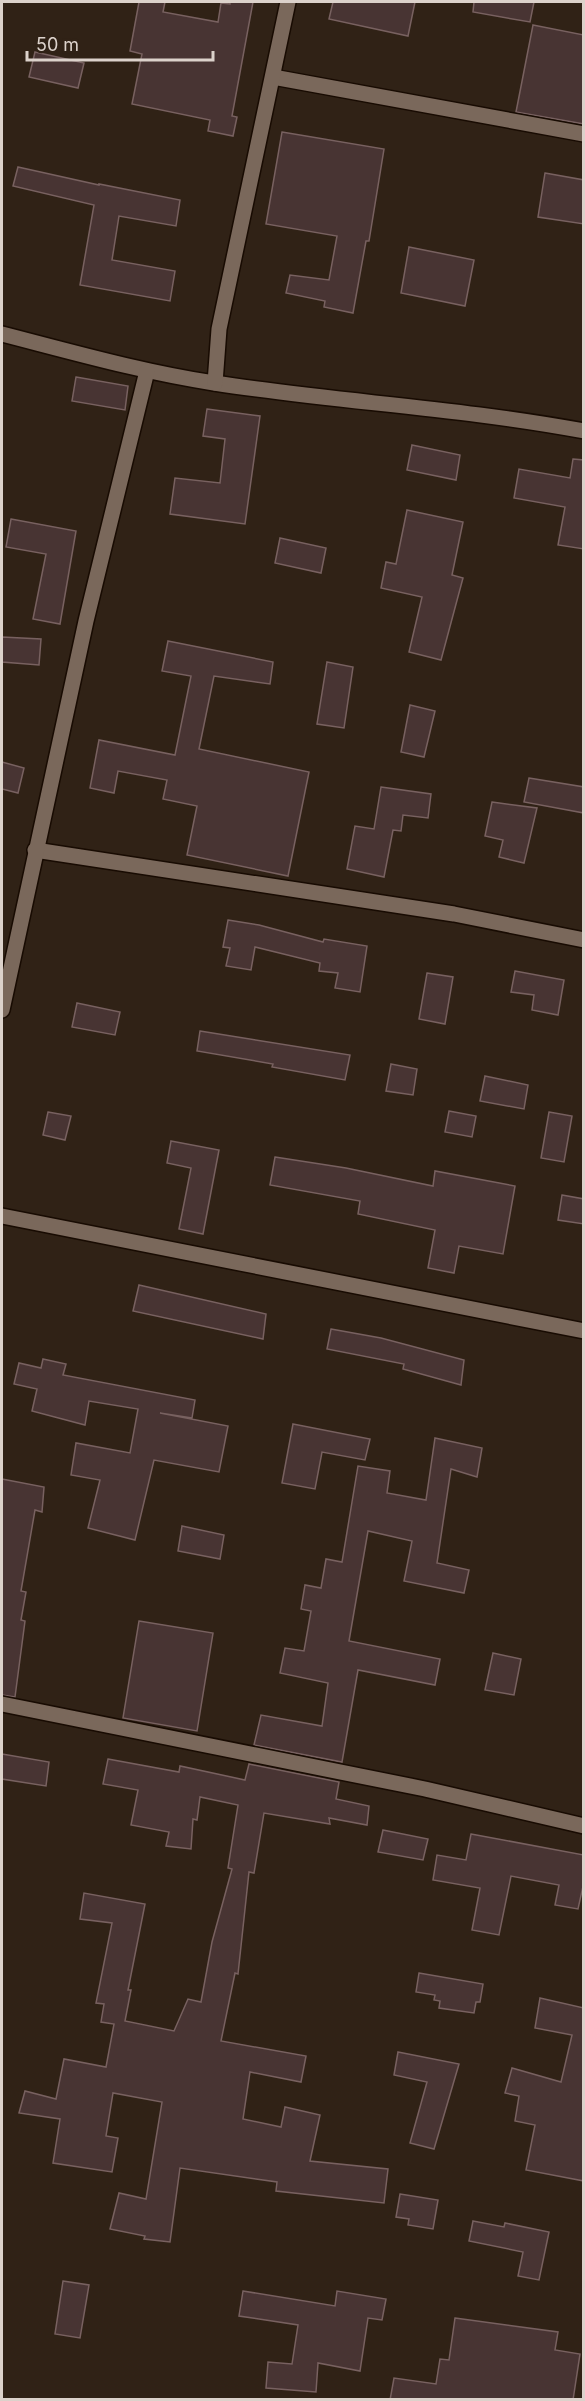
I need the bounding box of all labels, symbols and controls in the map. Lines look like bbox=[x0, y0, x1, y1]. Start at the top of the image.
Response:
scale bar bbox=[27, 24, 213, 62]
text: 50 m bbox=[36, 34, 79, 55]

